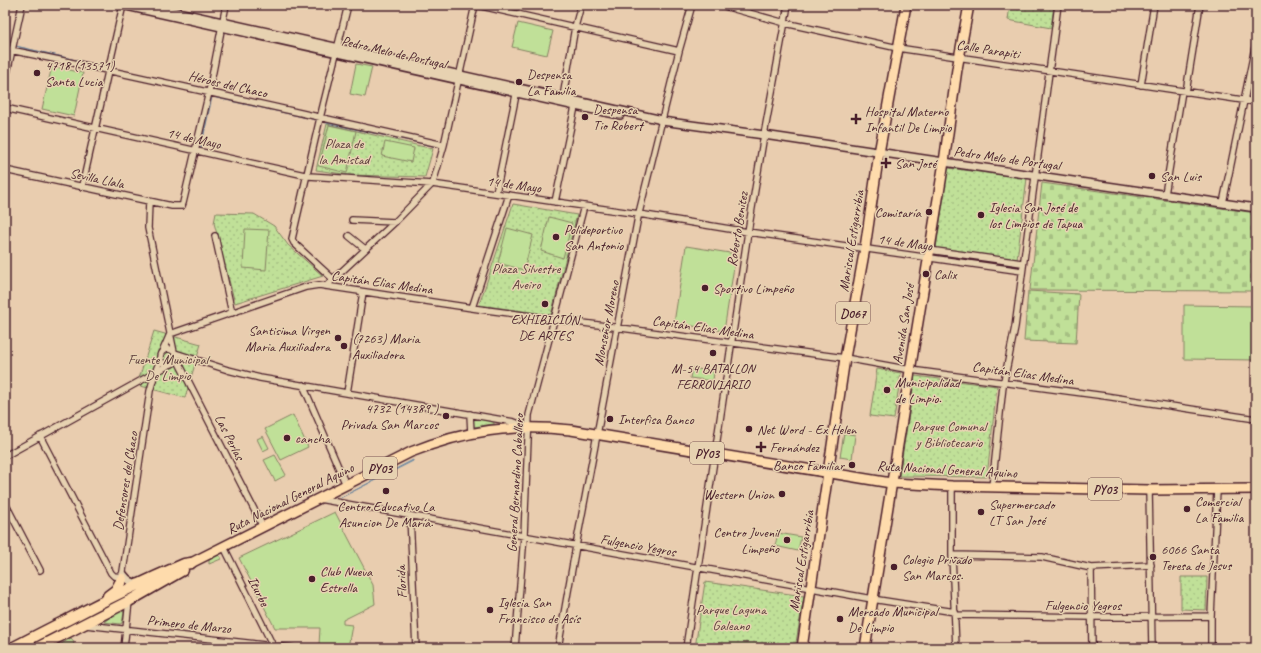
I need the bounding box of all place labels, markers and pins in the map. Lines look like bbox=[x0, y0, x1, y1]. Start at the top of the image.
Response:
place label: 4718 (13571) Santa Lucia bbox=[45, 57, 116, 90]
place label: Despensa La Familia bbox=[527, 66, 577, 99]
marker: 4718 (13571) Santa Lucia bbox=[32, 68, 42, 78]
marker: Despensa La Familia bbox=[514, 77, 524, 87]
place label: Despensa Tio Robert bbox=[593, 101, 645, 134]
place label: Hospital Materno Infantil De Limpio bbox=[865, 103, 953, 136]
marker: Despensa Tio Robert bbox=[580, 112, 590, 122]
marker: Hospital Materno Infantil De Limpio bbox=[850, 113, 862, 125]
place label: San José bbox=[895, 155, 938, 172]
marker: San José bbox=[880, 157, 892, 169]
place label: San Luis bbox=[1160, 168, 1202, 185]
marker: San Luis bbox=[1147, 171, 1157, 181]
place label: Iglesia San José de los Limpios de Tapua bbox=[989, 199, 1083, 232]
place label: Comisaría bbox=[875, 204, 922, 221]
marker: Comisaría bbox=[924, 207, 934, 217]
marker: Iglesia San José de los Limpios de Tapua bbox=[976, 210, 986, 220]
place label: Polideportivo San Antonio bbox=[564, 221, 624, 254]
marker: Polideportivo San Antonio bbox=[551, 232, 561, 242]
place label: Calix bbox=[934, 266, 958, 283]
marker: Calix bbox=[921, 269, 931, 279]
place label: Sportivo Limpeño bbox=[713, 280, 795, 297]
marker: Sportivo Limpeño bbox=[700, 283, 710, 293]
marker: EXHIBICIÓN DE ARTES bbox=[540, 299, 550, 309]
place label: EXHIBICIÓN DE ARTES bbox=[511, 311, 582, 344]
place label: Santisima Virgen Maria Auxiliadora bbox=[245, 322, 331, 355]
place label: (7263) Maria Auxiliadora bbox=[352, 330, 421, 363]
marker: Santisima Virgen Maria Auxiliadora bbox=[333, 333, 343, 343]
marker: (7263) Maria Auxiliadora bbox=[339, 341, 349, 351]
marker: M-54 BATALLON FERROVIARIO bbox=[708, 348, 718, 358]
place label: M-54 BATALLON FERROVIARIO bbox=[671, 360, 757, 393]
place label: Municipalidad de Limpio. bbox=[895, 374, 962, 407]
marker: Municipalidad de Limpio. bbox=[882, 385, 892, 395]
place label: 4732 (14389 ) Privada San Marcos bbox=[341, 400, 439, 433]
marker: 4732 (14389 ) Privada San Marcos bbox=[441, 411, 451, 421]
place label: Interfisa Banco bbox=[618, 411, 695, 428]
marker: Interfisa Banco bbox=[605, 414, 615, 424]
place label: Net Word - Ex Helen bbox=[757, 421, 857, 438]
marker: Net Word - Ex Helen bbox=[744, 424, 754, 434]
place label: cancha bbox=[295, 430, 331, 447]
marker: cancha bbox=[282, 433, 292, 443]
place label: Fernández bbox=[770, 439, 821, 456]
marker: Fernández bbox=[755, 441, 767, 453]
place label: Banco Familiar bbox=[773, 457, 845, 474]
marker: Banco Familiar bbox=[847, 460, 857, 470]
marker: Centro Educativo La Asuncion De María. bbox=[381, 486, 391, 496]
place label: Western Union bbox=[704, 486, 775, 503]
marker: Western Union bbox=[777, 489, 787, 499]
place label: Comercial La Familia bbox=[1195, 493, 1245, 526]
place label: Supermercado LT San José bbox=[989, 496, 1057, 529]
place label: Centro Educativo La Asuncion De María. bbox=[338, 498, 435, 531]
marker: Comercial La Familia bbox=[1182, 504, 1192, 514]
marker: Supermercado LT San José bbox=[976, 507, 986, 517]
place label: Centro Juvenil Limpeño bbox=[714, 524, 782, 557]
marker: Centro Juvenil Limpeño bbox=[782, 535, 792, 545]
place label: 6066 Santa Teresa de Jesus bbox=[1161, 541, 1232, 574]
place label: Colegio Privado San Marcos. bbox=[902, 551, 972, 584]
marker: 6066 Santa Teresa de Jesus bbox=[1148, 552, 1158, 562]
marker: Colegio Privado San Marcos. bbox=[889, 562, 899, 572]
place label: Club Nueva Estrella bbox=[320, 563, 373, 596]
marker: Club Nueva Estrella bbox=[307, 574, 317, 584]
place label: Iglesia San Francisco de Asís bbox=[498, 594, 581, 627]
place label: Mercado Municipal De Limpio bbox=[848, 603, 940, 636]
marker: Iglesia San Francisco de Asís bbox=[485, 605, 495, 615]
marker: Mercado Municipal De Limpio bbox=[835, 614, 845, 624]

